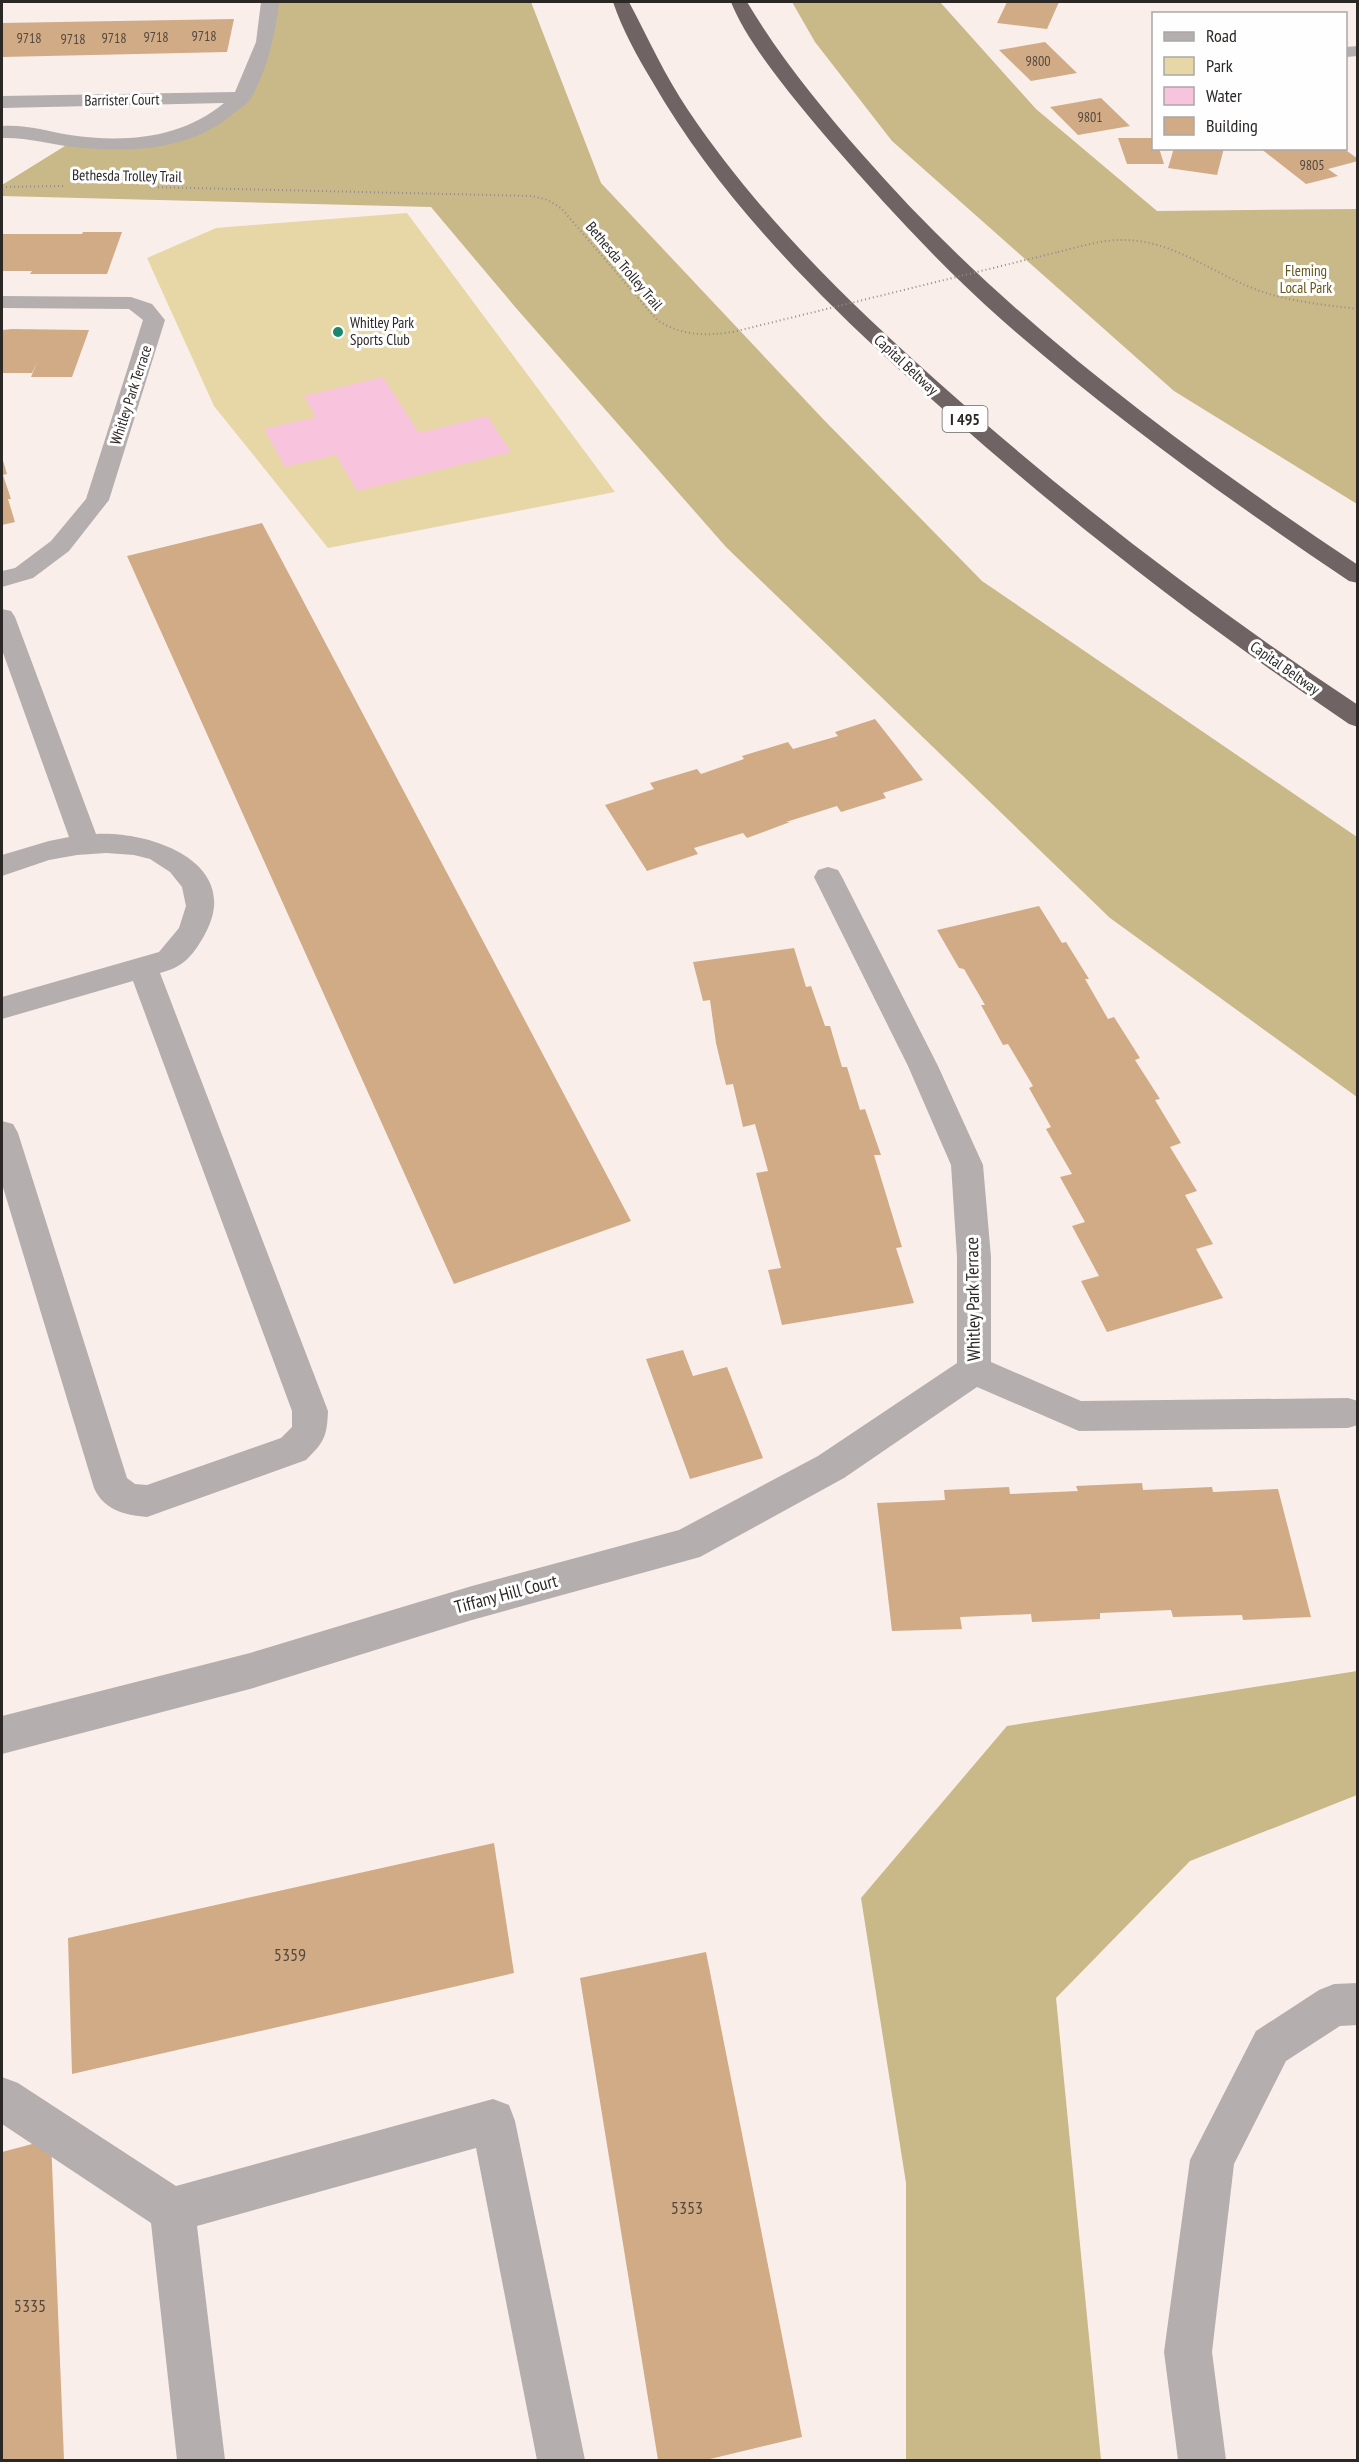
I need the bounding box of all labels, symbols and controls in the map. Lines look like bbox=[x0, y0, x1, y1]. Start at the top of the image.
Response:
legend bbox=[1152, 12, 1347, 150]
text: Road bbox=[1206, 24, 1237, 47]
house number: 9718 bbox=[191, 27, 217, 45]
house number: 9718 bbox=[143, 28, 169, 46]
house number: 9718 bbox=[16, 29, 42, 47]
house number: 9718 bbox=[101, 29, 127, 47]
house number: 9718 bbox=[60, 30, 86, 48]
house number: 9800 bbox=[1025, 52, 1051, 70]
text: Park bbox=[1206, 54, 1233, 77]
text: Water bbox=[1206, 84, 1242, 107]
street label: Barrister Court bbox=[84, 89, 160, 110]
house number: 9801 bbox=[1077, 108, 1103, 126]
text: Building bbox=[1206, 114, 1258, 137]
house number: 9805 bbox=[1299, 156, 1325, 174]
street label: Bethesda Trolley Trail bbox=[72, 165, 183, 186]
street label: Bethesda Trolley Trail bbox=[582, 218, 667, 314]
park label: Fleming Local Park bbox=[1280, 261, 1332, 297]
place label: Whitley Park Sports Club bbox=[350, 313, 414, 349]
marker: Whitley Park Sports Club bbox=[331, 325, 345, 339]
street label: Capital Beltway bbox=[870, 330, 943, 399]
street label: Whitley Park Terrace bbox=[106, 343, 156, 447]
road number: I 495 bbox=[942, 406, 988, 432]
street label: Capital Beltway bbox=[1247, 637, 1324, 699]
street label: Whitley Park Terrace bbox=[960, 1237, 985, 1361]
street label: Tiffany Hill Court bbox=[452, 1569, 560, 1618]
house number: 5359 bbox=[274, 1943, 306, 1966]
house number: 5353 bbox=[671, 2196, 703, 2219]
house number: 5335 bbox=[14, 2294, 46, 2317]

